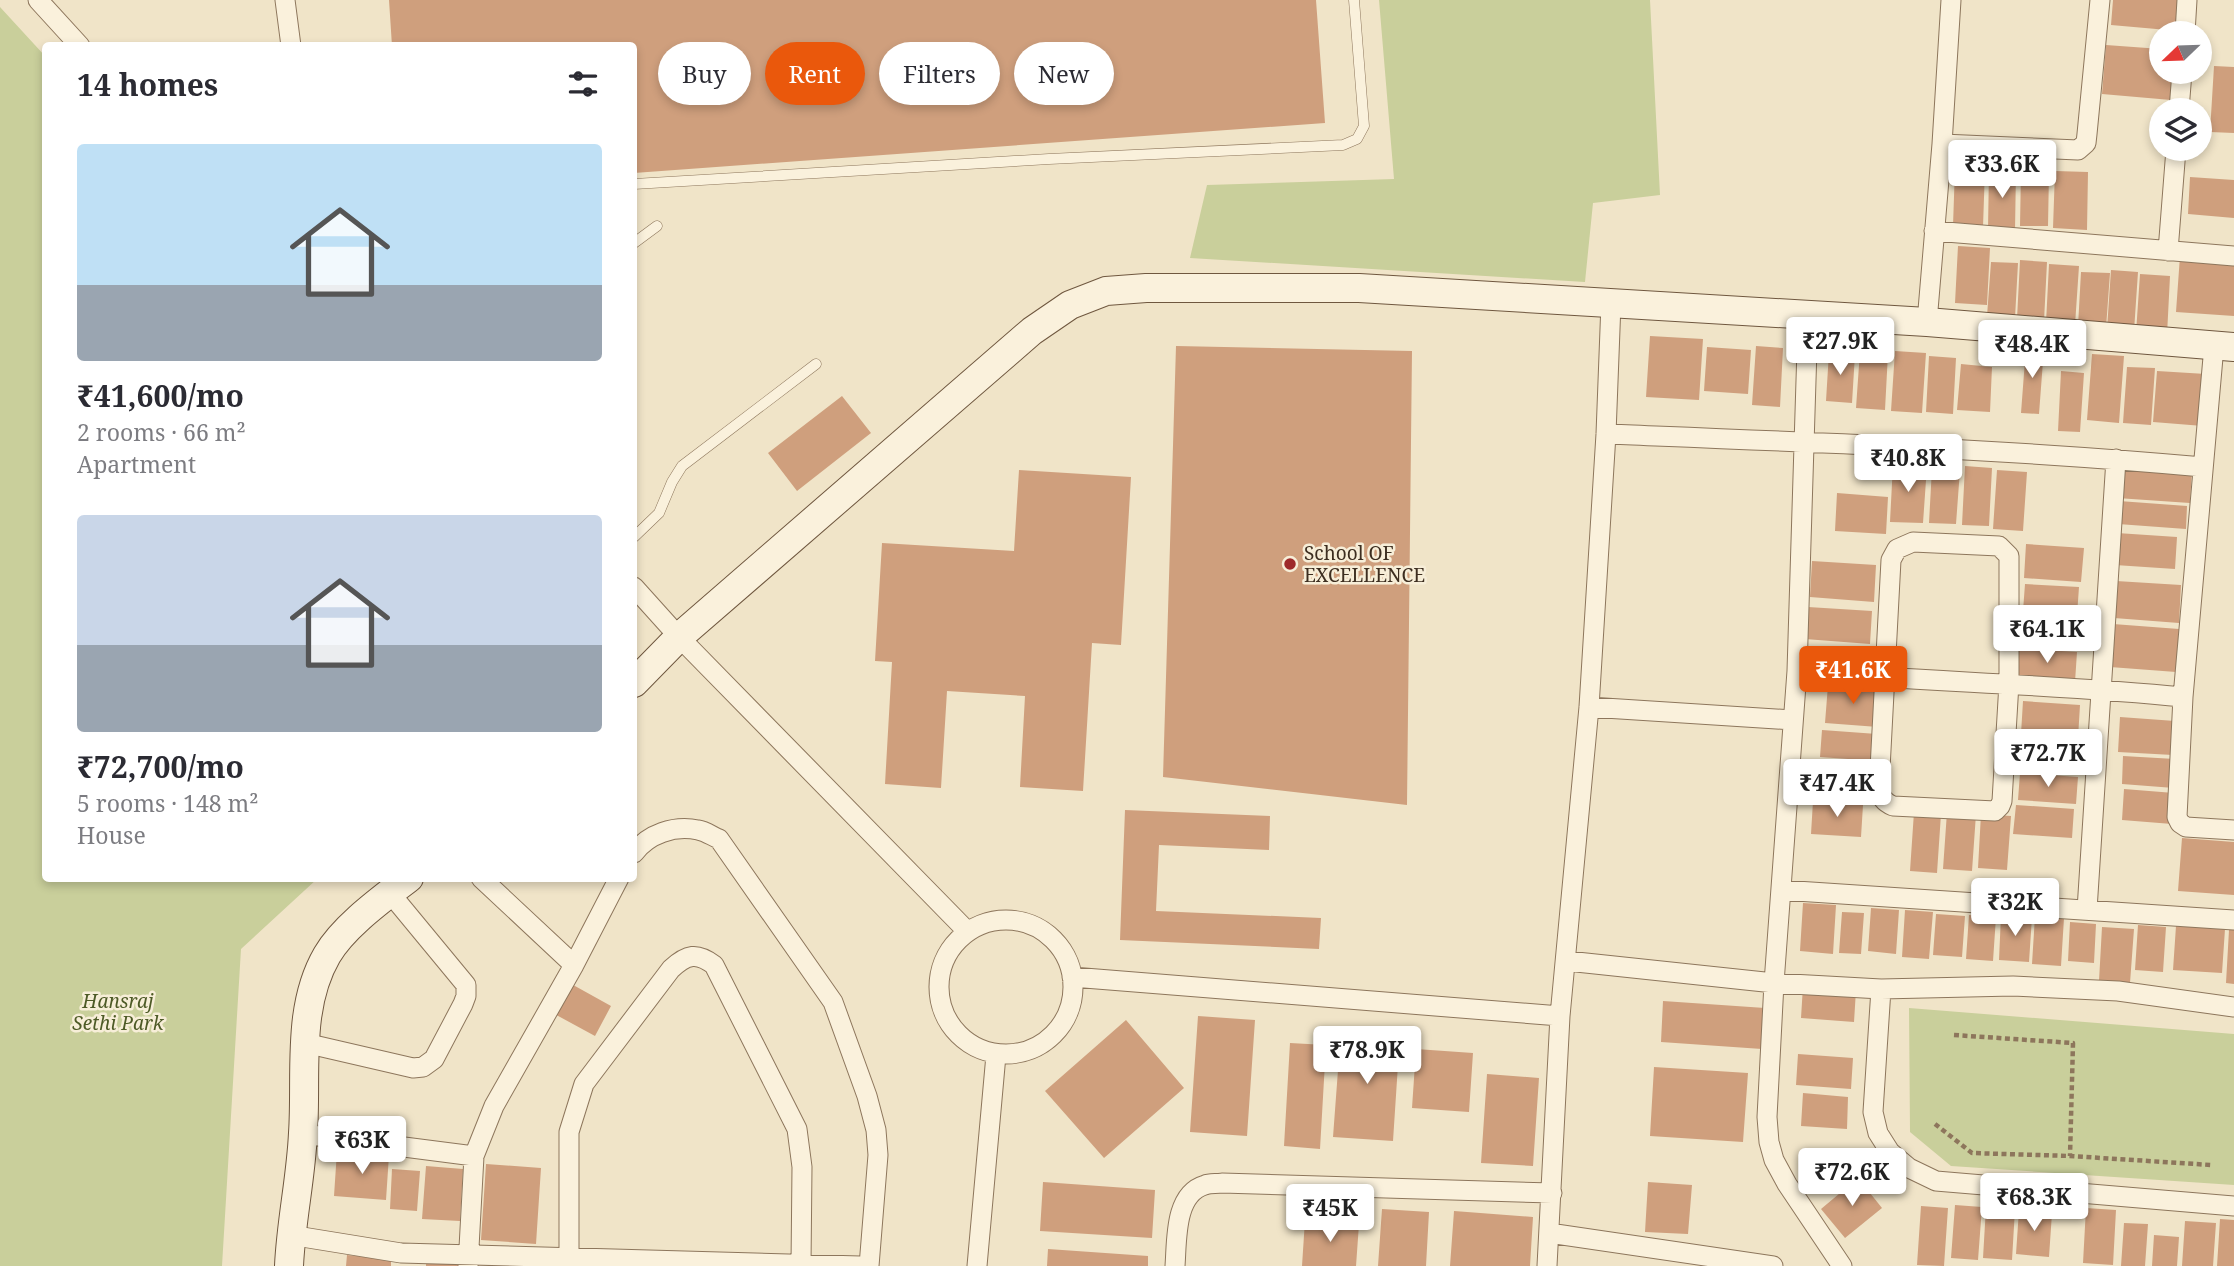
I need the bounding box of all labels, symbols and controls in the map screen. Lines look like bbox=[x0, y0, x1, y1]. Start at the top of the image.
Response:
north arrow bbox=[2149, 21, 2212, 84]
map controls bbox=[2149, 21, 2212, 161]
chip: Buy bbox=[658, 42, 751, 105]
chip: Rent bbox=[765, 42, 865, 105]
chip: Filters bbox=[879, 42, 1000, 105]
chip: New bbox=[1014, 42, 1114, 105]
text: 14 homes bbox=[77, 64, 218, 105]
icon: filters bbox=[564, 65, 602, 103]
button: layers bbox=[2149, 98, 2212, 161]
pin: ₹33.6K bbox=[1945, 140, 2059, 200]
text: ₹33.6K bbox=[1964, 147, 2040, 179]
icon: home bbox=[277, 189, 403, 315]
pin: ₹27.9K bbox=[1783, 318, 1897, 377]
pin: ₹48.4K bbox=[1975, 320, 2089, 380]
text: ₹27.9K bbox=[1802, 324, 1878, 356]
text: ₹48.4K bbox=[1994, 327, 2070, 359]
text: ₹41,600/mo bbox=[77, 375, 244, 416]
text: 2 rooms · 66 m² bbox=[77, 416, 246, 448]
pin: ₹40.8K bbox=[1851, 434, 1965, 494]
text: ₹40.8K bbox=[1870, 441, 1946, 473]
text: Apartment bbox=[77, 448, 196, 480]
place label: School OF EXCELLENCE bbox=[1304, 540, 1425, 588]
marker: School OF EXCELLENCE bbox=[1282, 556, 1298, 572]
icon: home bbox=[277, 560, 403, 686]
pin: ₹64.1K bbox=[1990, 606, 2104, 665]
text: ₹64.1K bbox=[2009, 612, 2085, 644]
pin: ₹41.6K bbox=[1796, 646, 1910, 706]
text: ₹41.6K bbox=[1815, 653, 1891, 685]
pin: ₹72.7K bbox=[1991, 730, 2105, 789]
text: ₹72.7K bbox=[2010, 736, 2086, 768]
text: ₹72,700/mo bbox=[77, 746, 244, 787]
pin: ₹47.4K bbox=[1780, 760, 1894, 819]
text: ₹47.4K bbox=[1799, 766, 1875, 798]
text: 5 rooms · 148 m² bbox=[77, 787, 259, 819]
text: House bbox=[77, 819, 146, 851]
pin: ₹32K bbox=[1974, 878, 2056, 938]
text: ₹32K bbox=[1987, 885, 2043, 917]
park label: Hansraj Sethi Park bbox=[72, 988, 165, 1036]
pin: ₹78.9K bbox=[1310, 1026, 1424, 1086]
text: ₹78.9K bbox=[1329, 1033, 1405, 1065]
pin: ₹63K bbox=[321, 1116, 403, 1176]
text: ₹63K bbox=[334, 1123, 390, 1155]
pin: ₹72.6K bbox=[1795, 1148, 1909, 1208]
text: ₹72.6K bbox=[1814, 1155, 1890, 1187]
pin: ₹68.3K bbox=[1977, 1174, 2091, 1233]
text: ₹68.3K bbox=[1996, 1180, 2072, 1212]
pin: ₹45K bbox=[1289, 1184, 1371, 1244]
text: ₹45K bbox=[1302, 1191, 1358, 1223]

